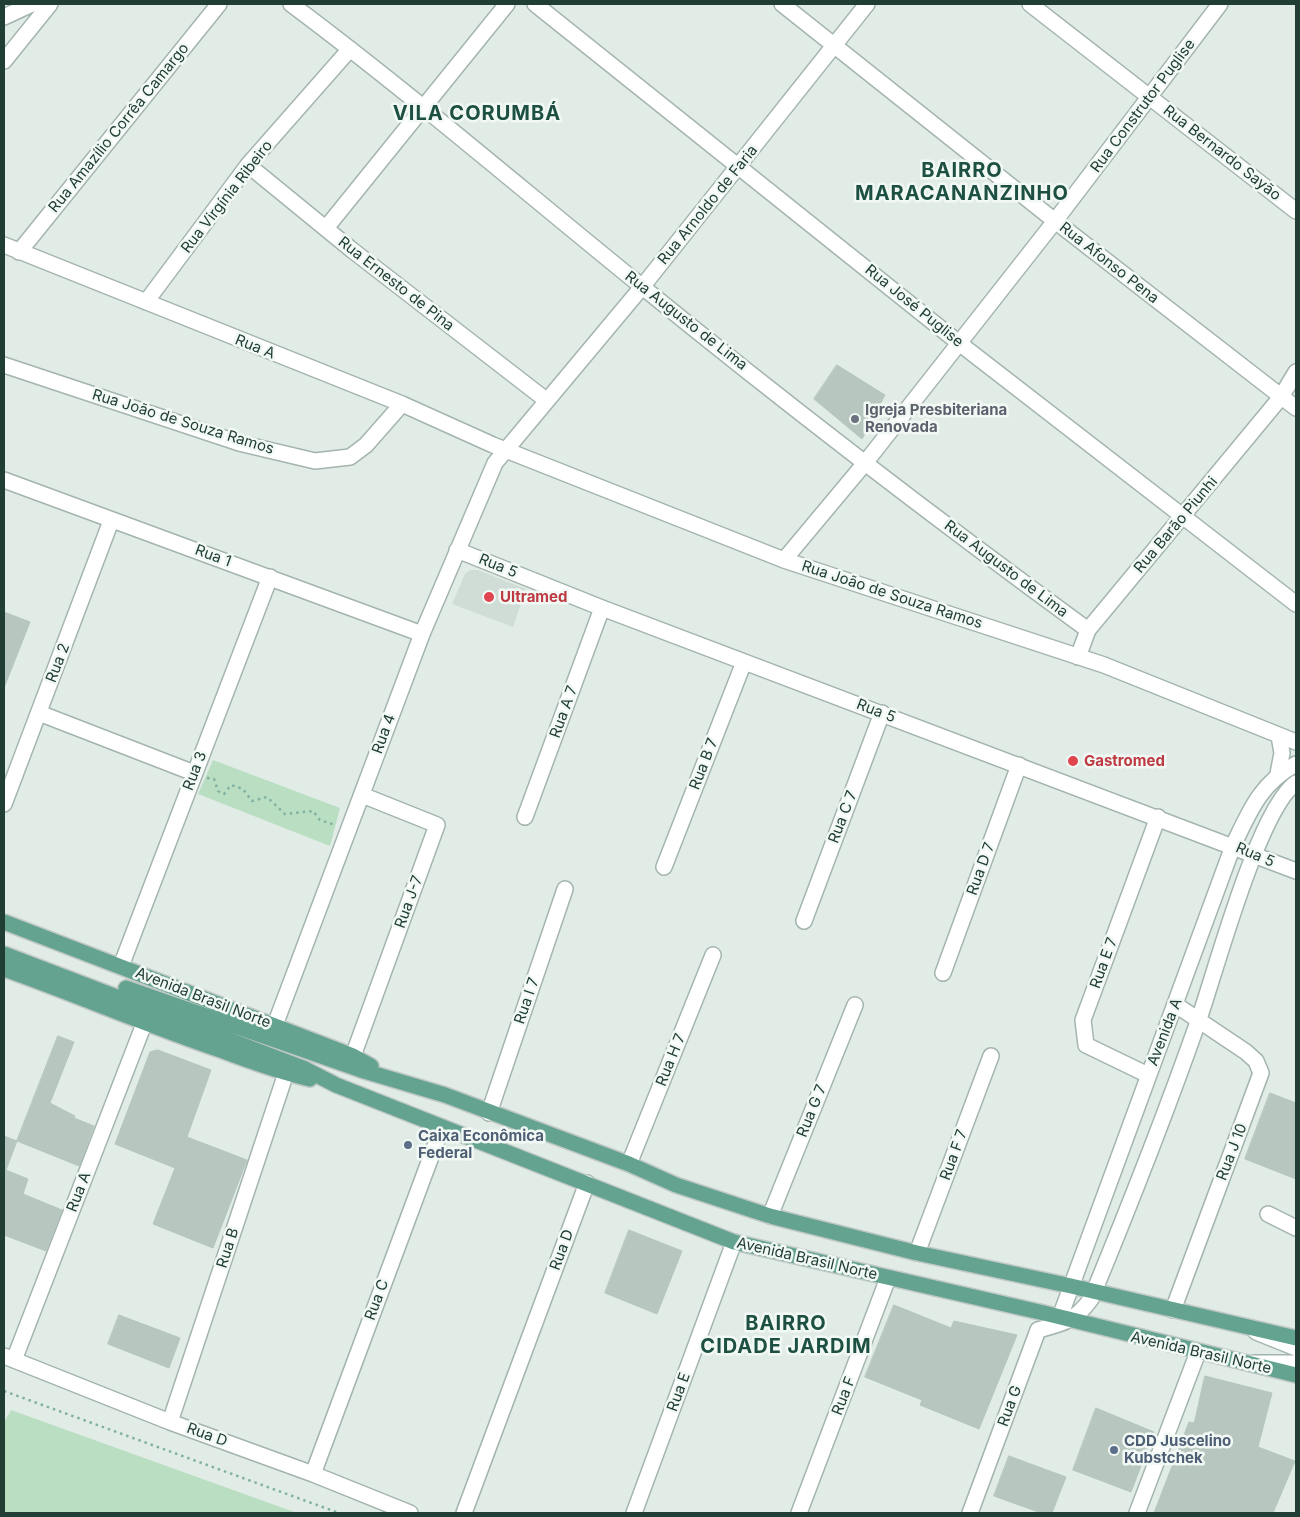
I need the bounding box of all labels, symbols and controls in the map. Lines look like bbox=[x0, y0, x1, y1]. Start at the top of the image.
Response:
street label: Rua Construtor Puglise bbox=[1087, 36, 1199, 176]
street label: Rua Amazílio Corrêa Camargo bbox=[45, 40, 193, 216]
street label: Rua Bernardo Sayão bbox=[1160, 101, 1284, 205]
district label: VILA CORUMBÁ bbox=[391, 102, 563, 126]
street label: Rua Virgínia Ribeiro bbox=[178, 137, 276, 257]
street label: Rua Arnoldo de Faria bbox=[654, 142, 762, 268]
district label: BAIRRO MARACANANZINHO bbox=[853, 159, 1071, 206]
street label: Rua Afonso Pena bbox=[1056, 219, 1162, 307]
street label: Rua Ernesto de Pina bbox=[334, 233, 458, 335]
street label: Rua José Puglise bbox=[861, 261, 967, 351]
street label: Rua Augusto de Lima bbox=[621, 268, 751, 374]
street label: Rua A bbox=[232, 331, 278, 363]
street label: Rua João de Souza Ramos bbox=[90, 386, 276, 458]
place label: Igreja Presbiteriana Renovada bbox=[865, 401, 1007, 436]
marker: Igreja Presbiteriana Renovada bbox=[849, 413, 861, 425]
street label: Rua Barão Piunhi bbox=[1130, 473, 1222, 577]
street label: Rua Augusto de Lima bbox=[941, 517, 1071, 621]
street label: Rua 1 bbox=[192, 541, 234, 571]
street label: Rua 5 bbox=[476, 550, 520, 582]
street label: Rua João de Souza Ramos bbox=[799, 557, 985, 633]
place label: Ultramed bbox=[500, 588, 567, 606]
marker: Ultramed bbox=[482, 590, 496, 604]
street label: Rua 2 bbox=[42, 641, 74, 685]
street label: Rua A 7 bbox=[546, 683, 582, 741]
street label: Rua 5 bbox=[854, 695, 898, 727]
street label: Rua 4 bbox=[369, 712, 399, 756]
street label: Rua B 7 bbox=[686, 736, 722, 792]
street label: Rua 3 bbox=[179, 749, 211, 793]
place label: Gastromed bbox=[1084, 752, 1165, 770]
marker: Gastromed bbox=[1066, 754, 1080, 768]
street label: Rua C 7 bbox=[825, 788, 861, 846]
street label: Rua 5 bbox=[1233, 839, 1277, 871]
street label: Rua D 7 bbox=[963, 840, 999, 898]
street label: Rua J-7 bbox=[391, 873, 427, 931]
street label: Rua E 7 bbox=[1086, 935, 1122, 991]
street label: Avenida Brasil Norte bbox=[133, 964, 273, 1032]
street label: Rua I 7 bbox=[511, 975, 543, 1027]
street label: Avenida A bbox=[1144, 996, 1186, 1068]
street label: Rua H 7 bbox=[652, 1031, 690, 1089]
street label: Rua G 7 bbox=[793, 1082, 831, 1140]
street label: Rua J 10 bbox=[1213, 1121, 1251, 1183]
place label: Caixa Econômica Federal bbox=[418, 1127, 544, 1162]
street label: Rua F 7 bbox=[937, 1127, 971, 1183]
marker: Caixa Econômica Federal bbox=[402, 1139, 414, 1151]
street label: Rua A bbox=[63, 1169, 95, 1215]
street label: Rua B bbox=[213, 1226, 243, 1270]
street label: Rua D bbox=[546, 1227, 578, 1273]
street label: Avenida Brasil Norte bbox=[735, 1234, 879, 1284]
street label: Rua C bbox=[361, 1277, 393, 1323]
district label: BAIRRO CIDADE JARDIM bbox=[699, 1312, 873, 1359]
street label: Avenida Brasil Norte bbox=[1129, 1328, 1273, 1378]
street label: Rua E bbox=[664, 1370, 694, 1414]
street label: Rua F bbox=[828, 1374, 860, 1418]
street label: Rua G bbox=[994, 1383, 1026, 1429]
street label: Rua D bbox=[184, 1419, 230, 1451]
place label: CDD Juscelino Kubstchek bbox=[1124, 1432, 1231, 1467]
marker: CDD Juscelino Kubstchek bbox=[1108, 1444, 1120, 1456]

